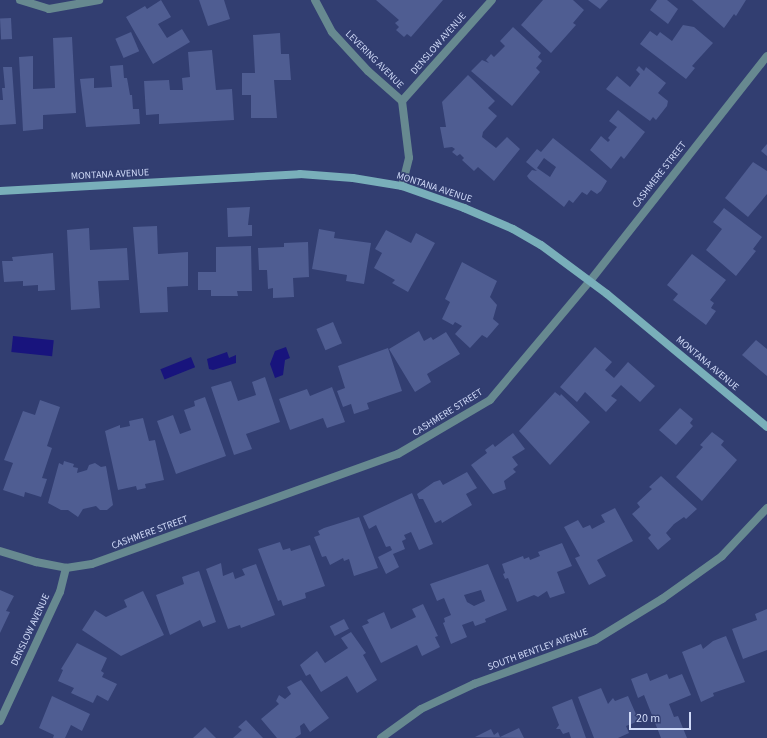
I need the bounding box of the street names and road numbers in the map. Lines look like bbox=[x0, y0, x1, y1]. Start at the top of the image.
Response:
street label: DENSLOW AVENUE bbox=[409, 11, 469, 77]
street label: LEVERING AVENUE bbox=[342, 28, 406, 92]
street label: CASHMERE STREET bbox=[630, 140, 690, 210]
street label: MONTANA AVENUE bbox=[70, 167, 150, 183]
street label: MONTANA AVENUE bbox=[395, 170, 473, 206]
street label: MONTANA AVENUE bbox=[673, 334, 741, 394]
street label: CASHMERE STREET bbox=[411, 387, 485, 439]
street label: CASHMERE STREET bbox=[110, 514, 190, 552]
street label: DENSLOW AVENUE bbox=[9, 592, 53, 668]
street label: SOUTH BENTLEY AVENUE bbox=[486, 626, 590, 674]

